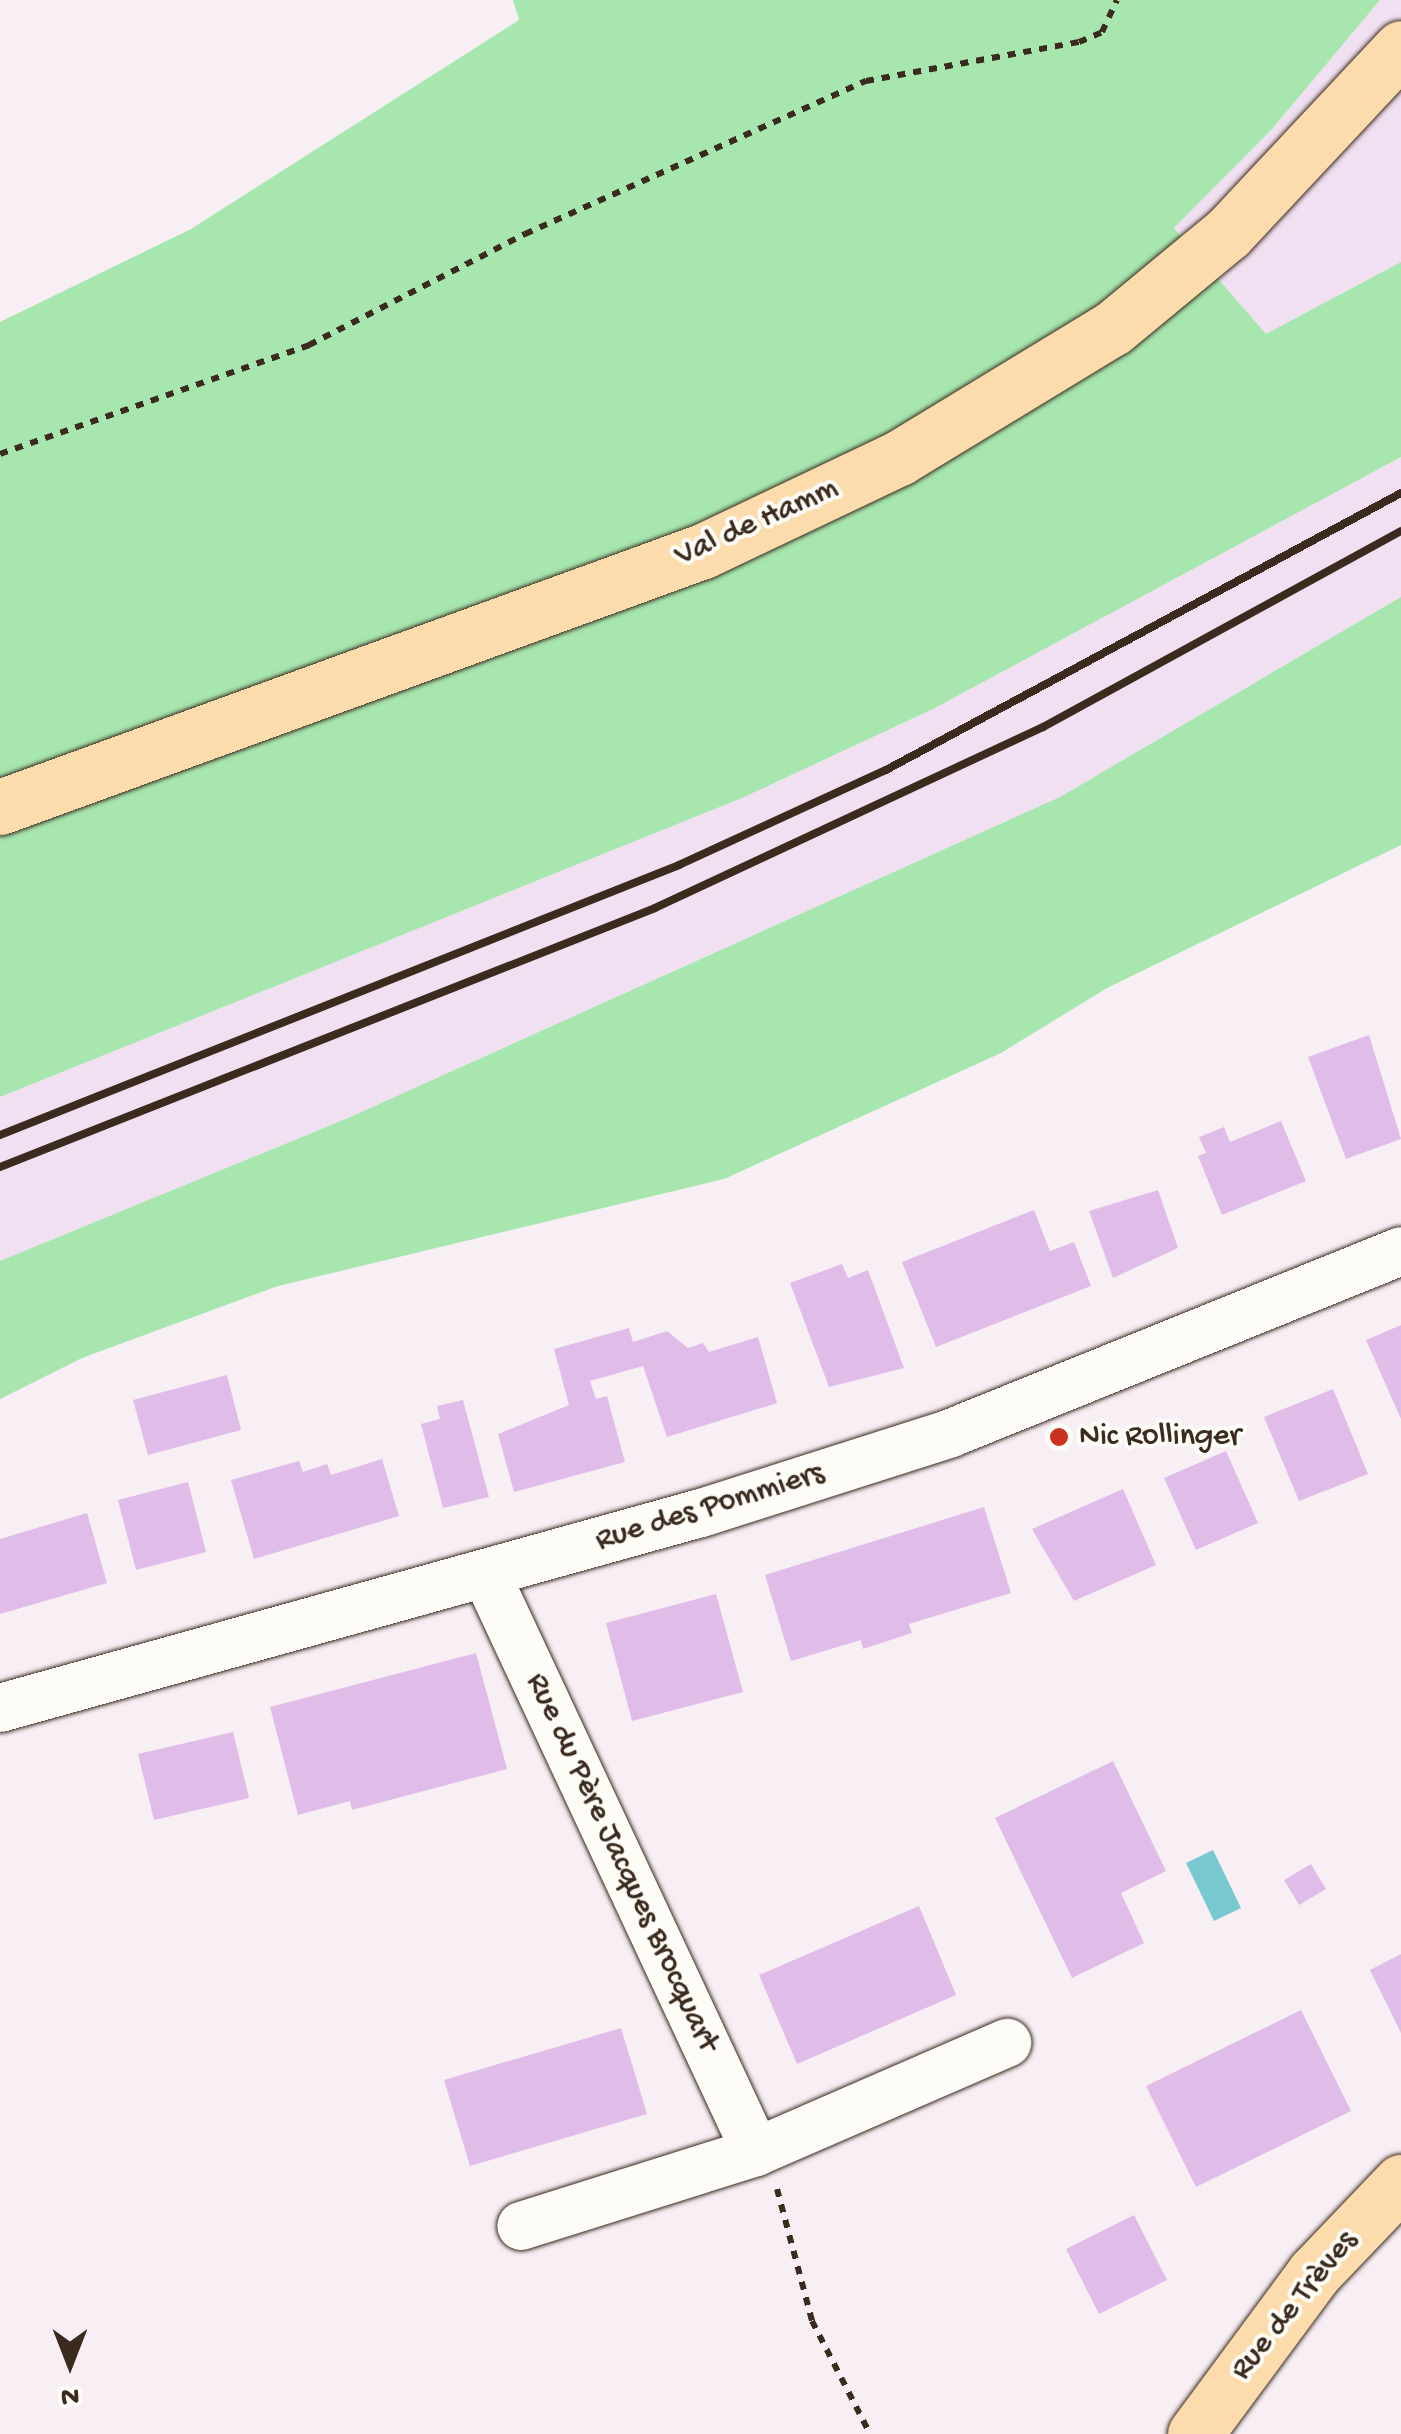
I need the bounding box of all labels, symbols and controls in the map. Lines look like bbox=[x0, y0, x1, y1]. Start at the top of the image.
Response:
street label: Val de Hamm bbox=[669, 470, 845, 576]
place label: Nic Rollinger bbox=[1079, 1418, 1241, 1456]
marker: Nic Rollinger bbox=[1048, 1426, 1070, 1448]
street label: Rue des Pommiers bbox=[591, 1455, 829, 1561]
street label: Rue du Père Jacques Brocquart bbox=[516, 1667, 726, 2059]
street label: Rue de Trèves bbox=[1223, 2223, 1367, 2389]
north arrow bbox=[20, 2314, 120, 2414]
text: N bbox=[61, 2378, 79, 2411]

